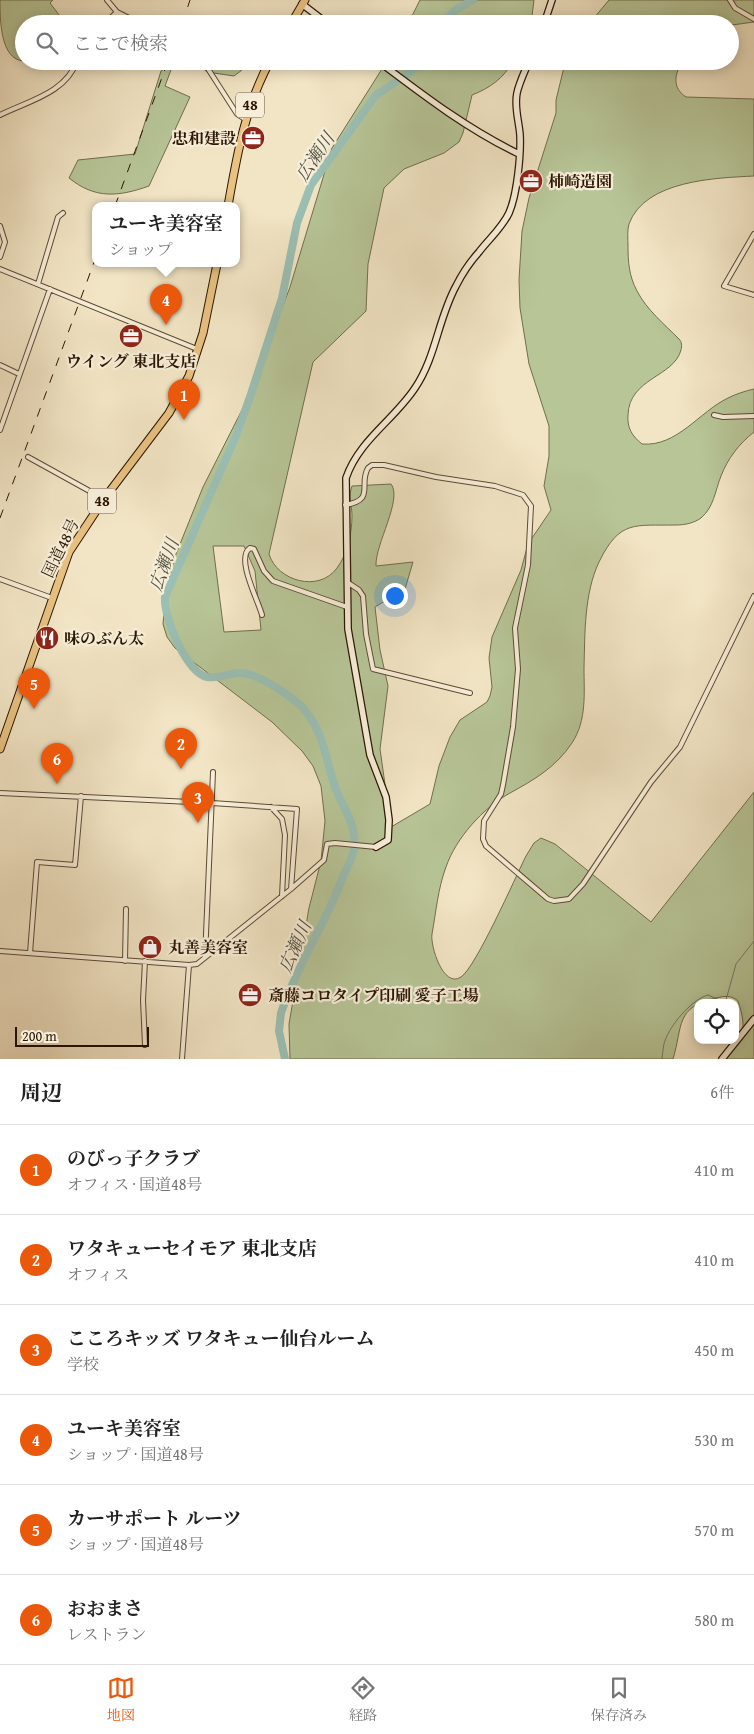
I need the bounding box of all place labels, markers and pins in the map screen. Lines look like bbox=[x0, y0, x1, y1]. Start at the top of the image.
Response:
office icon: 忠和建設 bbox=[240, 125, 266, 151]
place label: 忠和建設 bbox=[172, 126, 236, 150]
office icon: 柿崎造園 bbox=[518, 168, 544, 194]
place label: 柿崎造園 bbox=[548, 169, 612, 193]
pin: 4 bbox=[150, 284, 182, 325]
office icon: ウイング 東北支店 bbox=[118, 323, 144, 349]
place label: ウイング 東北支店 bbox=[66, 349, 196, 373]
pin: 1 bbox=[168, 379, 200, 420]
restaurant icon: 味のぶん太 bbox=[34, 625, 60, 651]
place label: 味のぶん太 bbox=[64, 626, 144, 650]
pin: 5 bbox=[18, 668, 50, 709]
pin: 2 bbox=[165, 728, 197, 769]
pin: 6 bbox=[41, 743, 73, 784]
pin: 3 bbox=[182, 782, 214, 823]
shop icon: 丸善美容室 bbox=[137, 934, 163, 960]
place label: 丸善美容室 bbox=[168, 935, 248, 959]
office icon: 斎藤コロタイプ印刷 愛子工場 bbox=[237, 982, 263, 1008]
place label: 斎藤コロタイプ印刷 愛子工場 bbox=[268, 983, 479, 1007]

